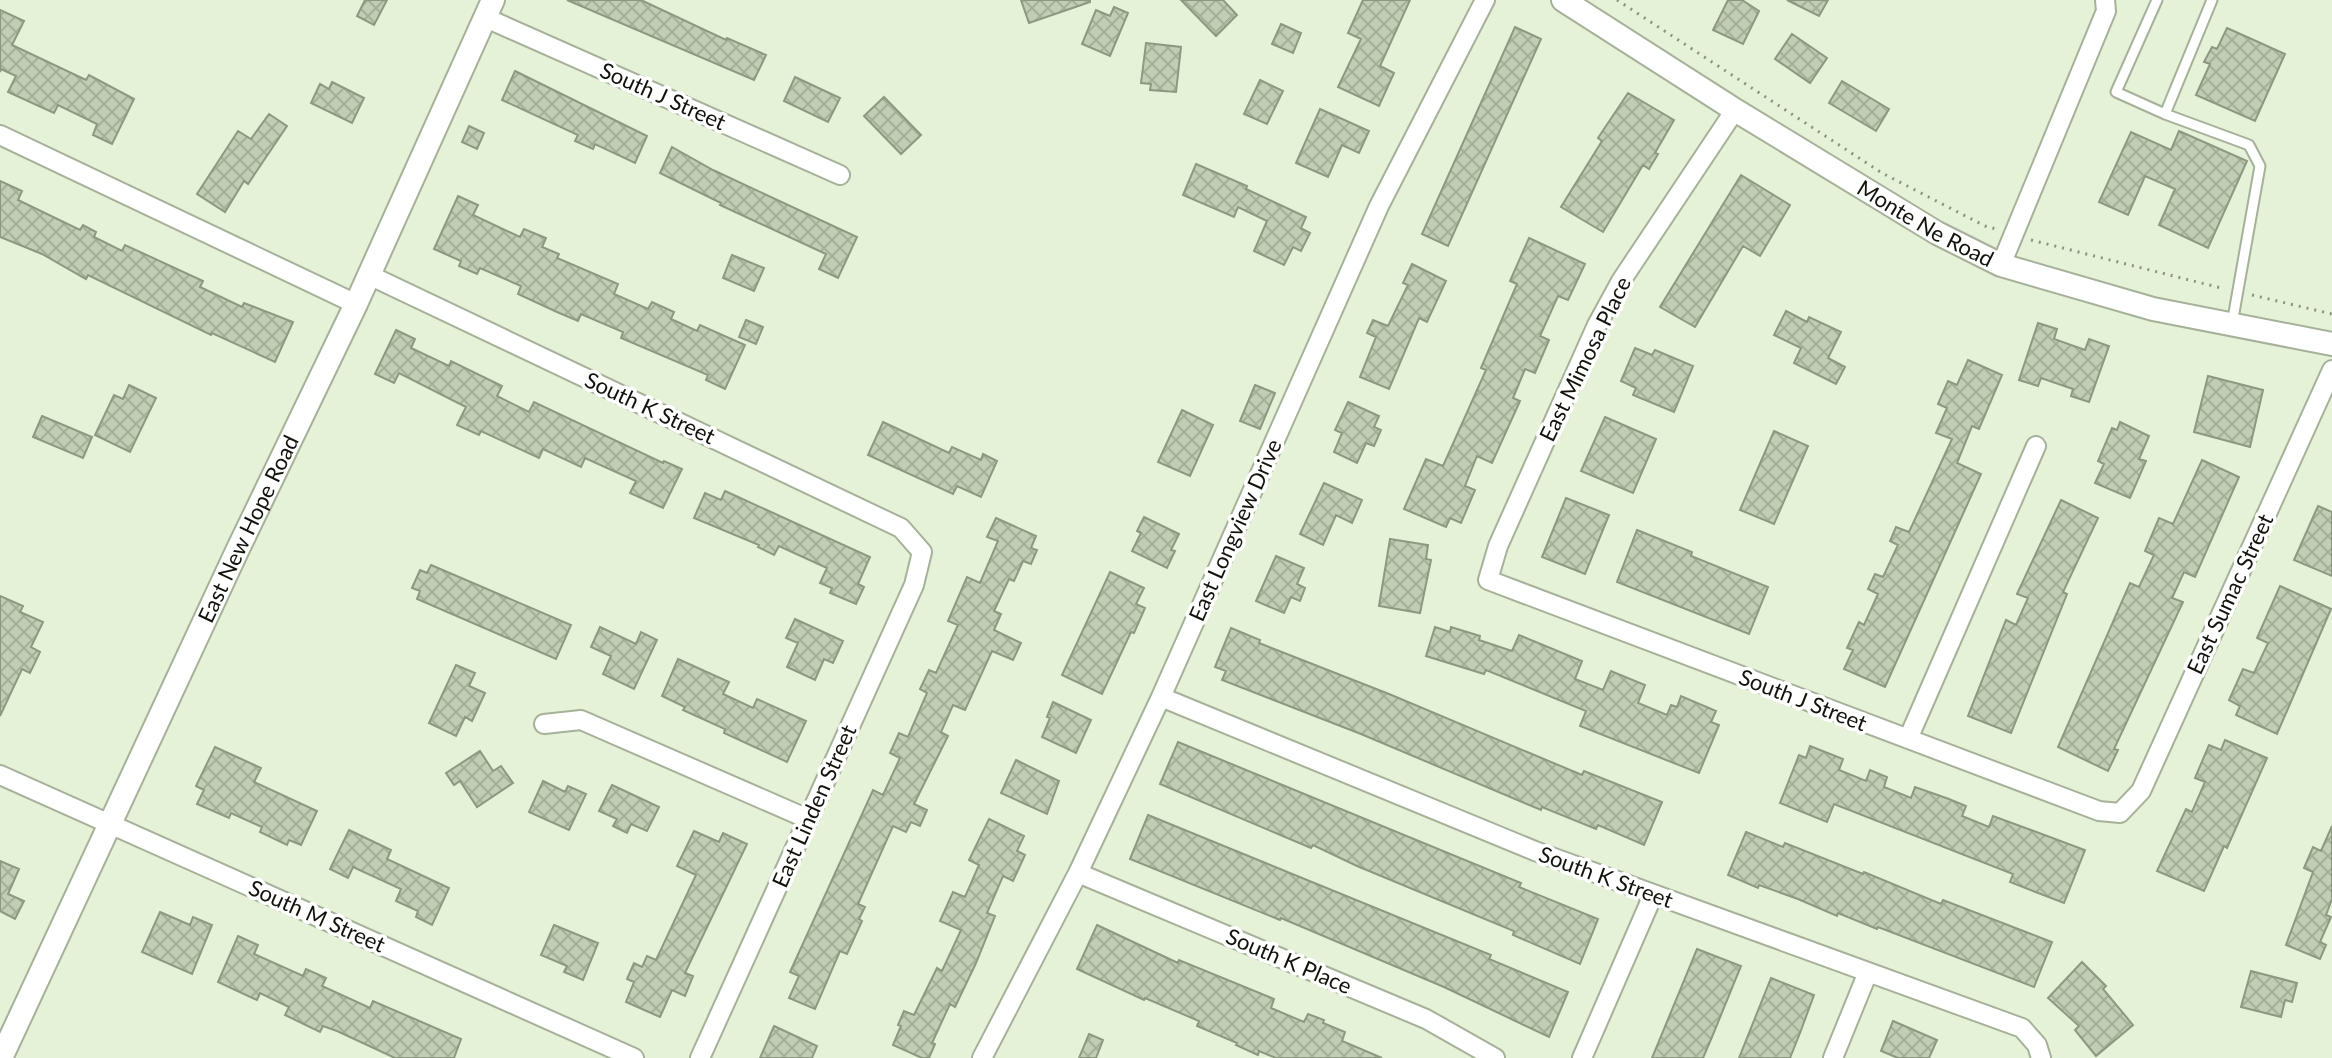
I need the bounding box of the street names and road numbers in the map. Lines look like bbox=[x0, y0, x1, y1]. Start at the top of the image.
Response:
street label: South J Street bbox=[596, 56, 730, 135]
street label: Monte Ne Road bbox=[1853, 174, 1998, 272]
street label: East Mimosa Place bbox=[1533, 272, 1636, 446]
street label: South K Street bbox=[581, 366, 720, 450]
street label: East New Hope Road bbox=[192, 431, 304, 627]
street label: East Longview Drive bbox=[1182, 435, 1287, 625]
street label: East Sumac Street bbox=[2181, 509, 2279, 678]
street label: South J Street bbox=[1735, 663, 1871, 736]
street label: East Linden Street bbox=[766, 720, 862, 891]
street label: South K Street bbox=[1536, 840, 1677, 913]
street label: South M Street bbox=[245, 873, 390, 958]
street label: South K Place bbox=[1222, 922, 1356, 999]

